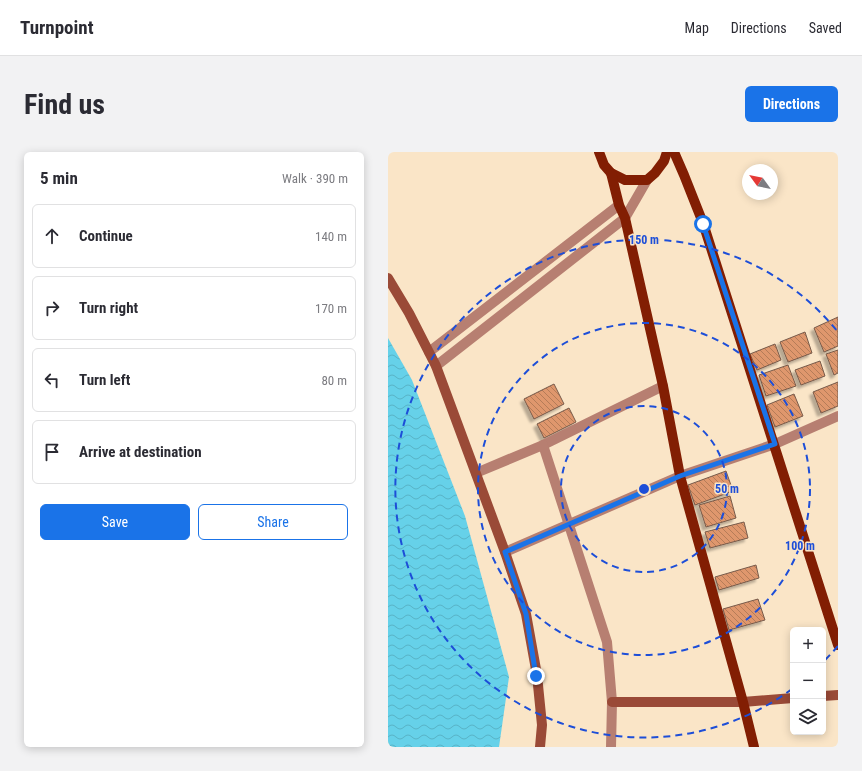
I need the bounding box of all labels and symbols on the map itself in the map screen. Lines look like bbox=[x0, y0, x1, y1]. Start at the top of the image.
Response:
north arrow bbox=[742, 164, 778, 200]
route start bbox=[694, 215, 712, 233]
text: 150 m bbox=[629, 233, 659, 247]
centre of rings bbox=[637, 482, 651, 496]
text: 50 m bbox=[715, 482, 739, 496]
text: 100 m bbox=[785, 539, 815, 553]
route end bbox=[527, 667, 545, 685]

